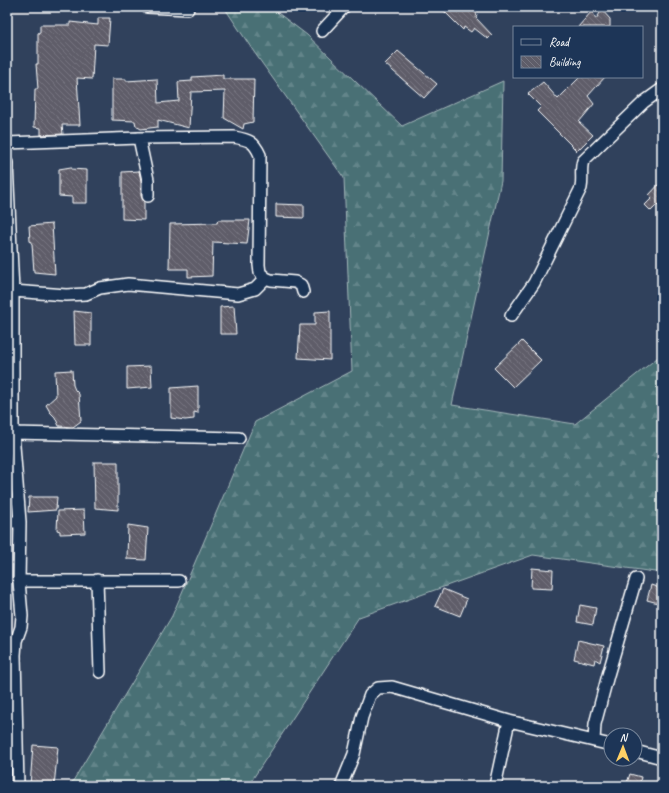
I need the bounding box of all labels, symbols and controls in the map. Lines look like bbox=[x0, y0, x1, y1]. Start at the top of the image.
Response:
legend bbox=[513, 26, 643, 78]
text: Road bbox=[549, 34, 571, 50]
text: Building bbox=[549, 54, 581, 70]
north arrow bbox=[603, 727, 643, 767]
text: N bbox=[620, 730, 629, 744]

